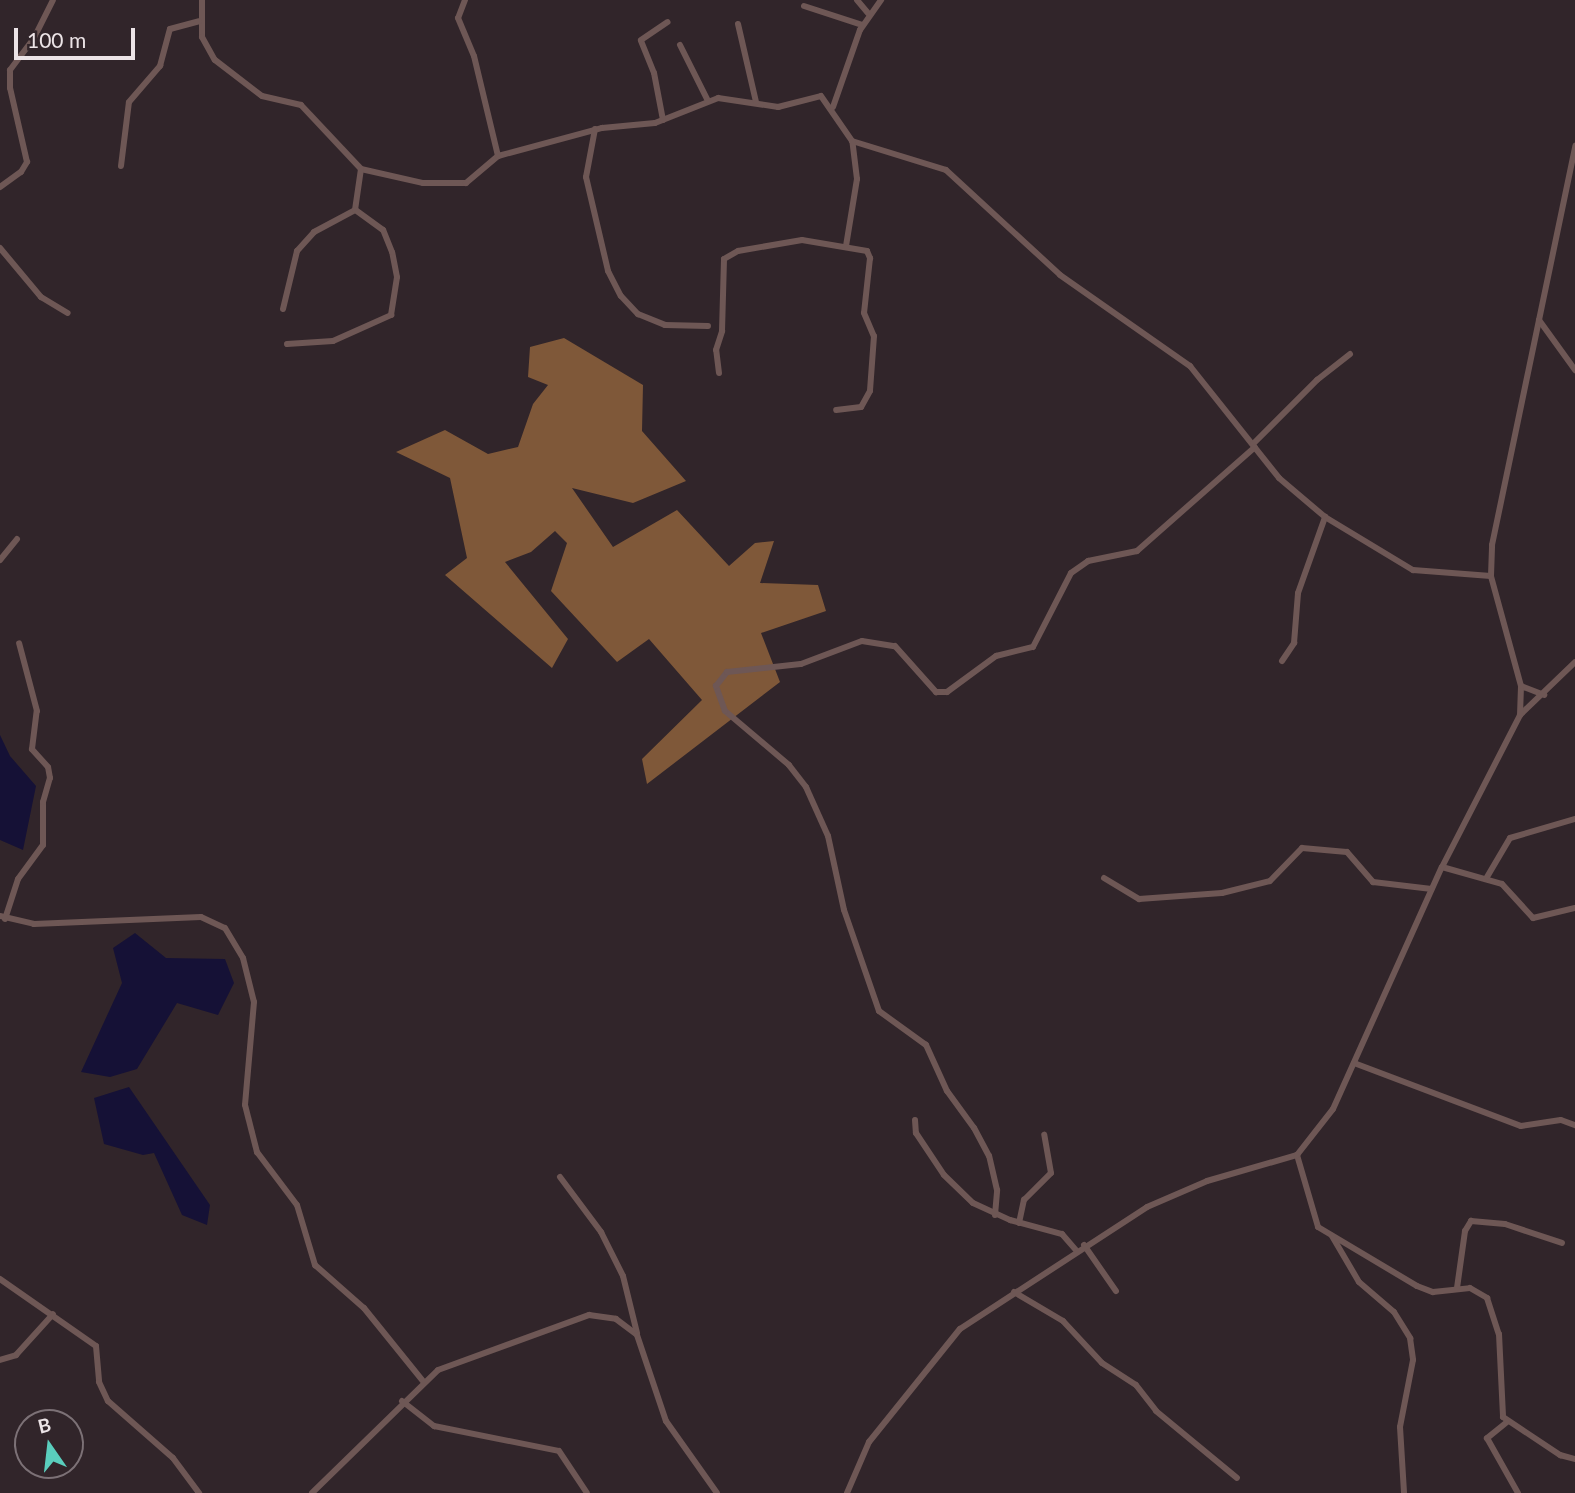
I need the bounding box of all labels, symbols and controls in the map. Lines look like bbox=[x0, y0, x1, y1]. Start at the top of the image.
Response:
scale bar bbox=[18, 14, 138, 58]
text: 100 m bbox=[27, 27, 86, 52]
north arrow bbox=[14, 1409, 84, 1479]
text: B bbox=[35, 1412, 53, 1438]

